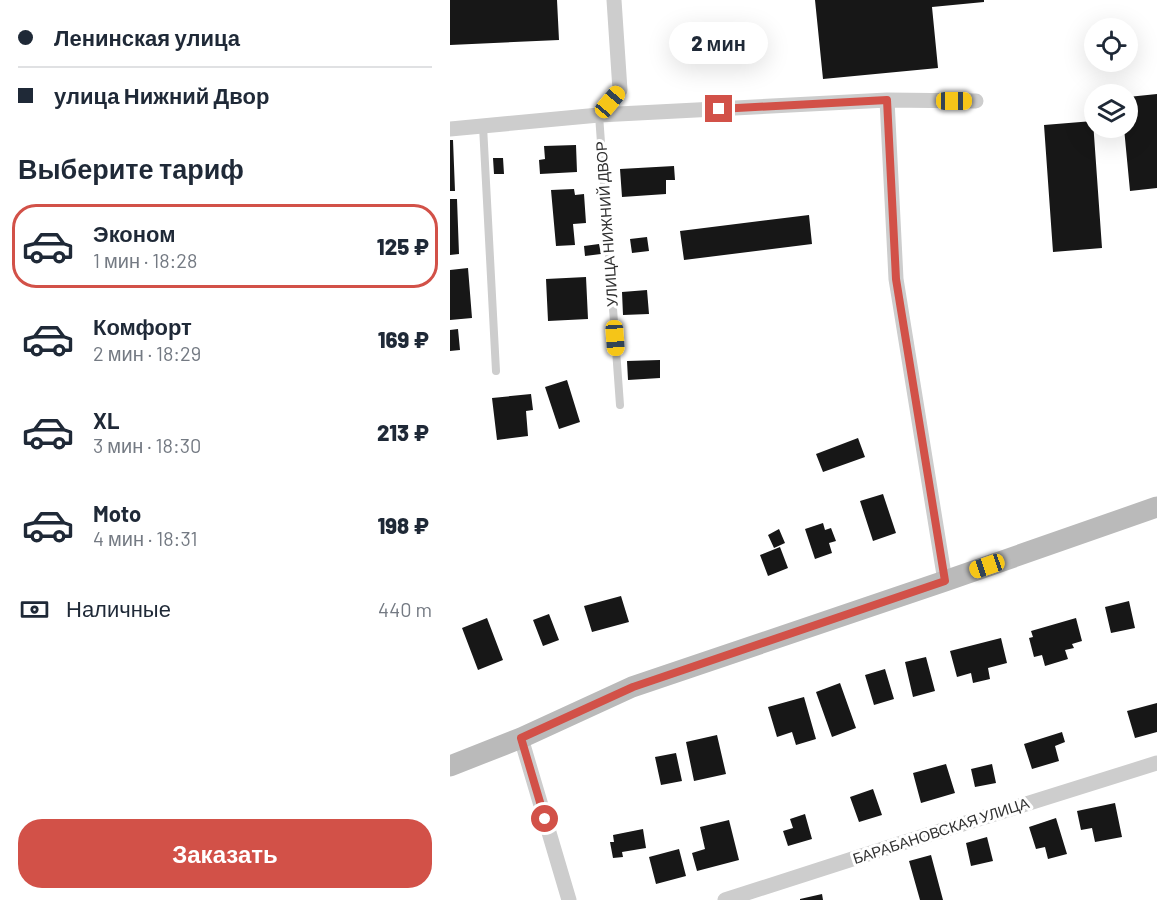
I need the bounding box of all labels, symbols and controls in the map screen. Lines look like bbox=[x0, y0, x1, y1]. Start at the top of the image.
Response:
map controls bbox=[1084, 18, 1138, 138]
button: locate bbox=[1084, 18, 1138, 72]
callout: 2 мин bbox=[670, 22, 768, 64]
text: Ленинская улица bbox=[54, 24, 240, 50]
text: 2 мин bbox=[691, 31, 746, 55]
text: улица Нижний Двор bbox=[54, 82, 269, 108]
car bbox=[592, 82, 628, 122]
button: layers bbox=[1084, 84, 1138, 138]
car bbox=[936, 92, 972, 110]
route end bbox=[705, 95, 732, 122]
street label: УЛИЦА НИЖНИЙ ДВОР bbox=[591, 141, 621, 307]
text: Выберите тариф bbox=[18, 152, 244, 184]
icon: car bbox=[21, 219, 75, 273]
text: Эконом bbox=[93, 220, 176, 246]
text: 125 ₽ bbox=[377, 233, 429, 259]
text: 1 мин · 18:28 bbox=[93, 248, 198, 272]
icon: car bbox=[21, 312, 75, 366]
text: Комфорт bbox=[93, 313, 192, 339]
car bbox=[605, 319, 625, 357]
text: 169 ₽ bbox=[378, 326, 429, 352]
text: 2 мин · 18:29 bbox=[93, 341, 201, 365]
icon: car bbox=[21, 405, 75, 459]
text: XL bbox=[93, 407, 119, 433]
text: 213 ₽ bbox=[377, 419, 429, 445]
text: 3 мин · 18:30 bbox=[93, 433, 201, 457]
icon: car bbox=[21, 498, 75, 552]
text: Moto bbox=[93, 500, 141, 526]
text: 198 ₽ bbox=[378, 512, 429, 538]
text: 4 мин · 18:31 bbox=[93, 526, 198, 550]
car bbox=[967, 552, 1007, 580]
icon: cash bbox=[18, 593, 51, 626]
text: Наличные bbox=[66, 595, 171, 621]
text: 440 m bbox=[378, 597, 432, 621]
street label: БАРАБАНОВСКАЯ УЛИЦА bbox=[850, 793, 1031, 867]
route start bbox=[531, 805, 558, 832]
button: Заказать bbox=[18, 819, 432, 888]

